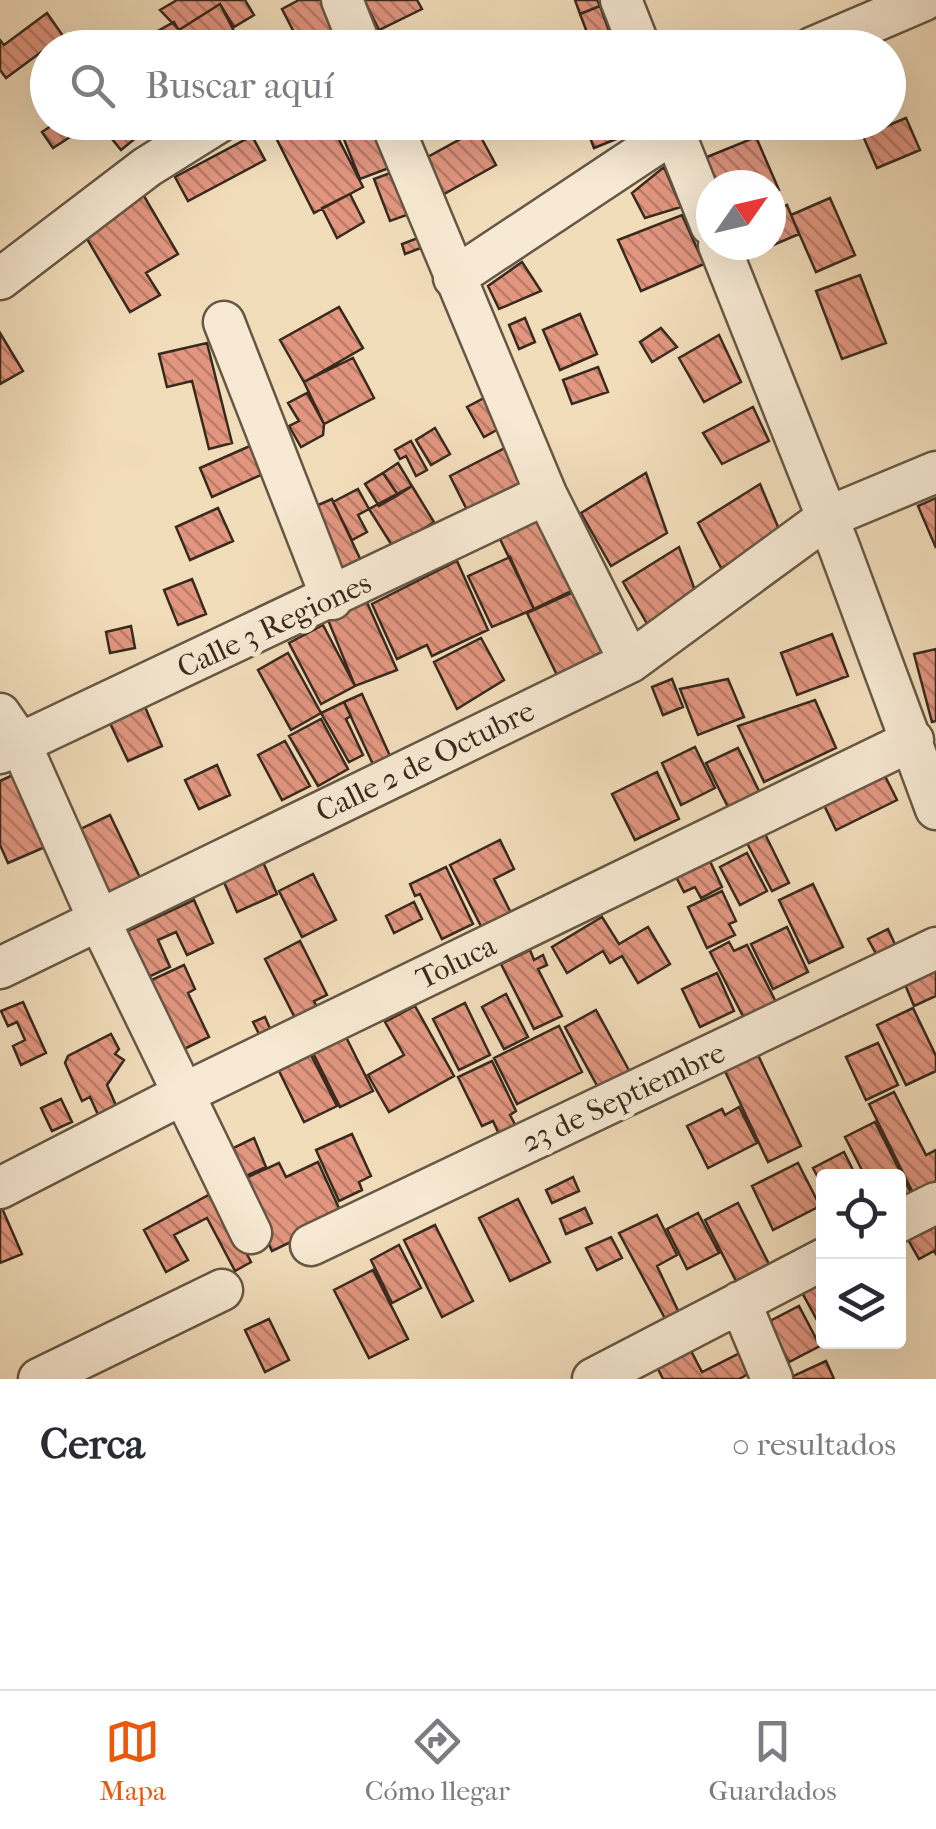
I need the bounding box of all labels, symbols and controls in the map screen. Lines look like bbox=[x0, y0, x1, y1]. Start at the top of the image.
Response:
search box bbox=[30, 30, 906, 140]
icon: search bbox=[65, 58, 120, 113]
text: Buscar aquí bbox=[145, 63, 334, 108]
north arrow bbox=[696, 170, 786, 260]
street label: Calle 3 Regiones bbox=[172, 565, 377, 686]
street label: Calle 2 de Octubre bbox=[310, 693, 540, 829]
street label: Toluca bbox=[411, 928, 503, 997]
street label: 23 de Septiembre bbox=[516, 1035, 731, 1160]
map controls bbox=[816, 1169, 906, 1349]
button: locate bbox=[816, 1169, 906, 1259]
button: layers bbox=[816, 1259, 906, 1349]
text: Cerca bbox=[40, 1420, 145, 1469]
text: 0 resultados bbox=[732, 1426, 896, 1463]
tab: Mapa bbox=[99, 1714, 166, 1807]
tab: Cómo llegar bbox=[365, 1714, 510, 1807]
tab: Guardados bbox=[708, 1714, 837, 1807]

